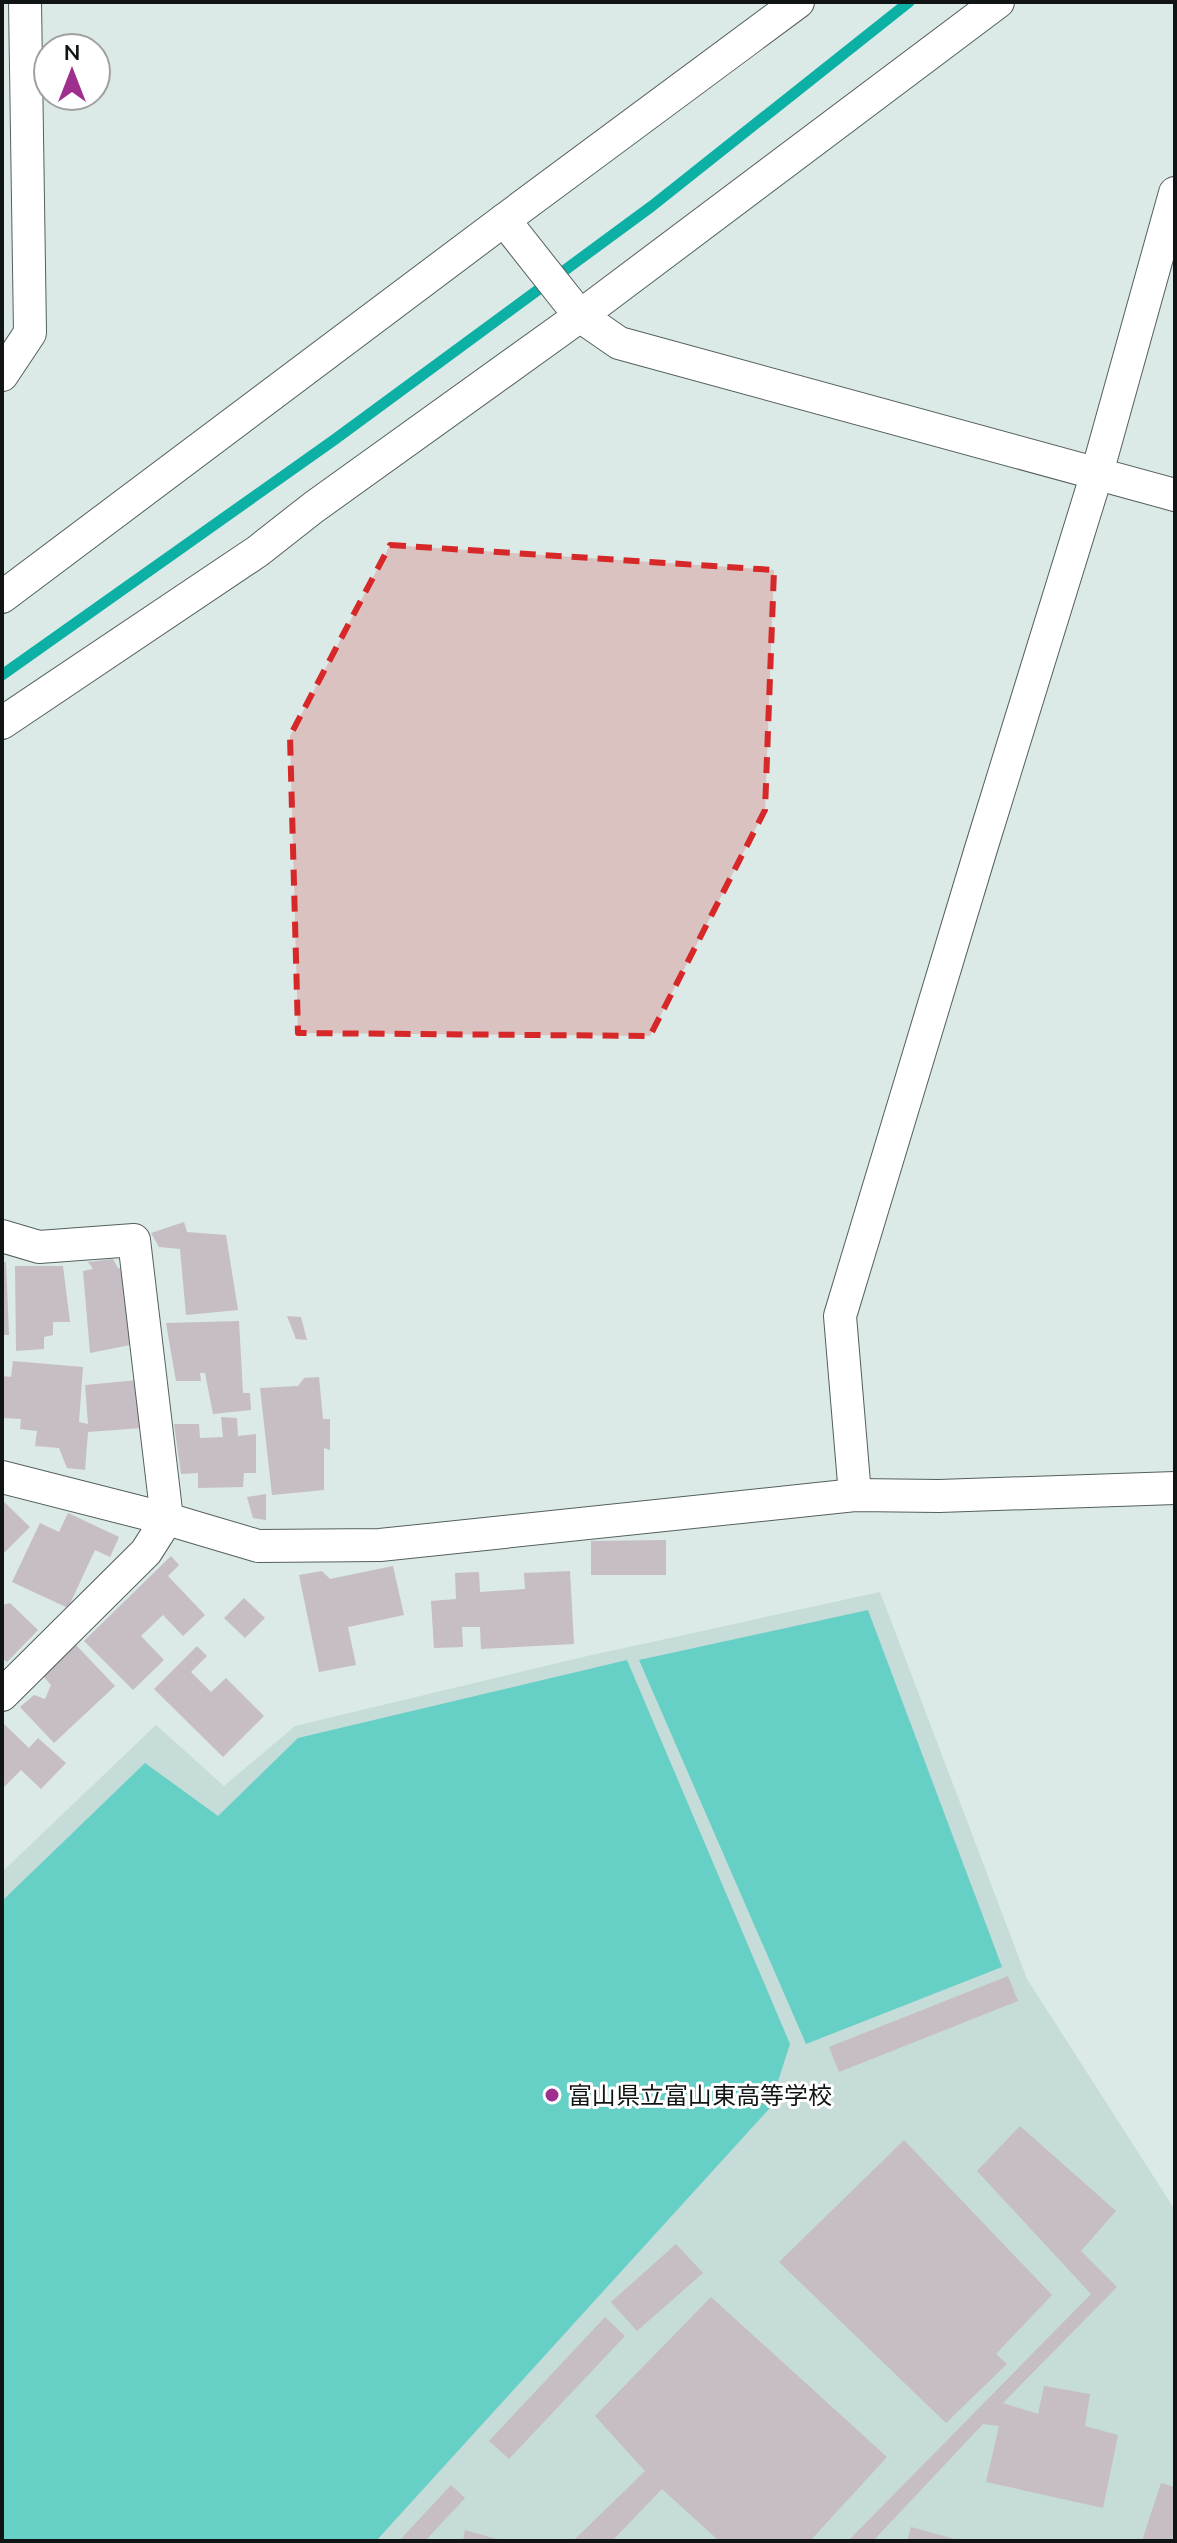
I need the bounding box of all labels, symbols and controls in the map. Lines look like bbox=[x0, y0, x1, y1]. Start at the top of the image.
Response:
north arrow bbox=[32, 32, 112, 112]
text: N bbox=[64, 38, 80, 66]
place label: 富山県立富山東高等学校 bbox=[568, 2080, 832, 2110]
marker: 富山県立富山東高等学校 bbox=[543, 2086, 561, 2104]

